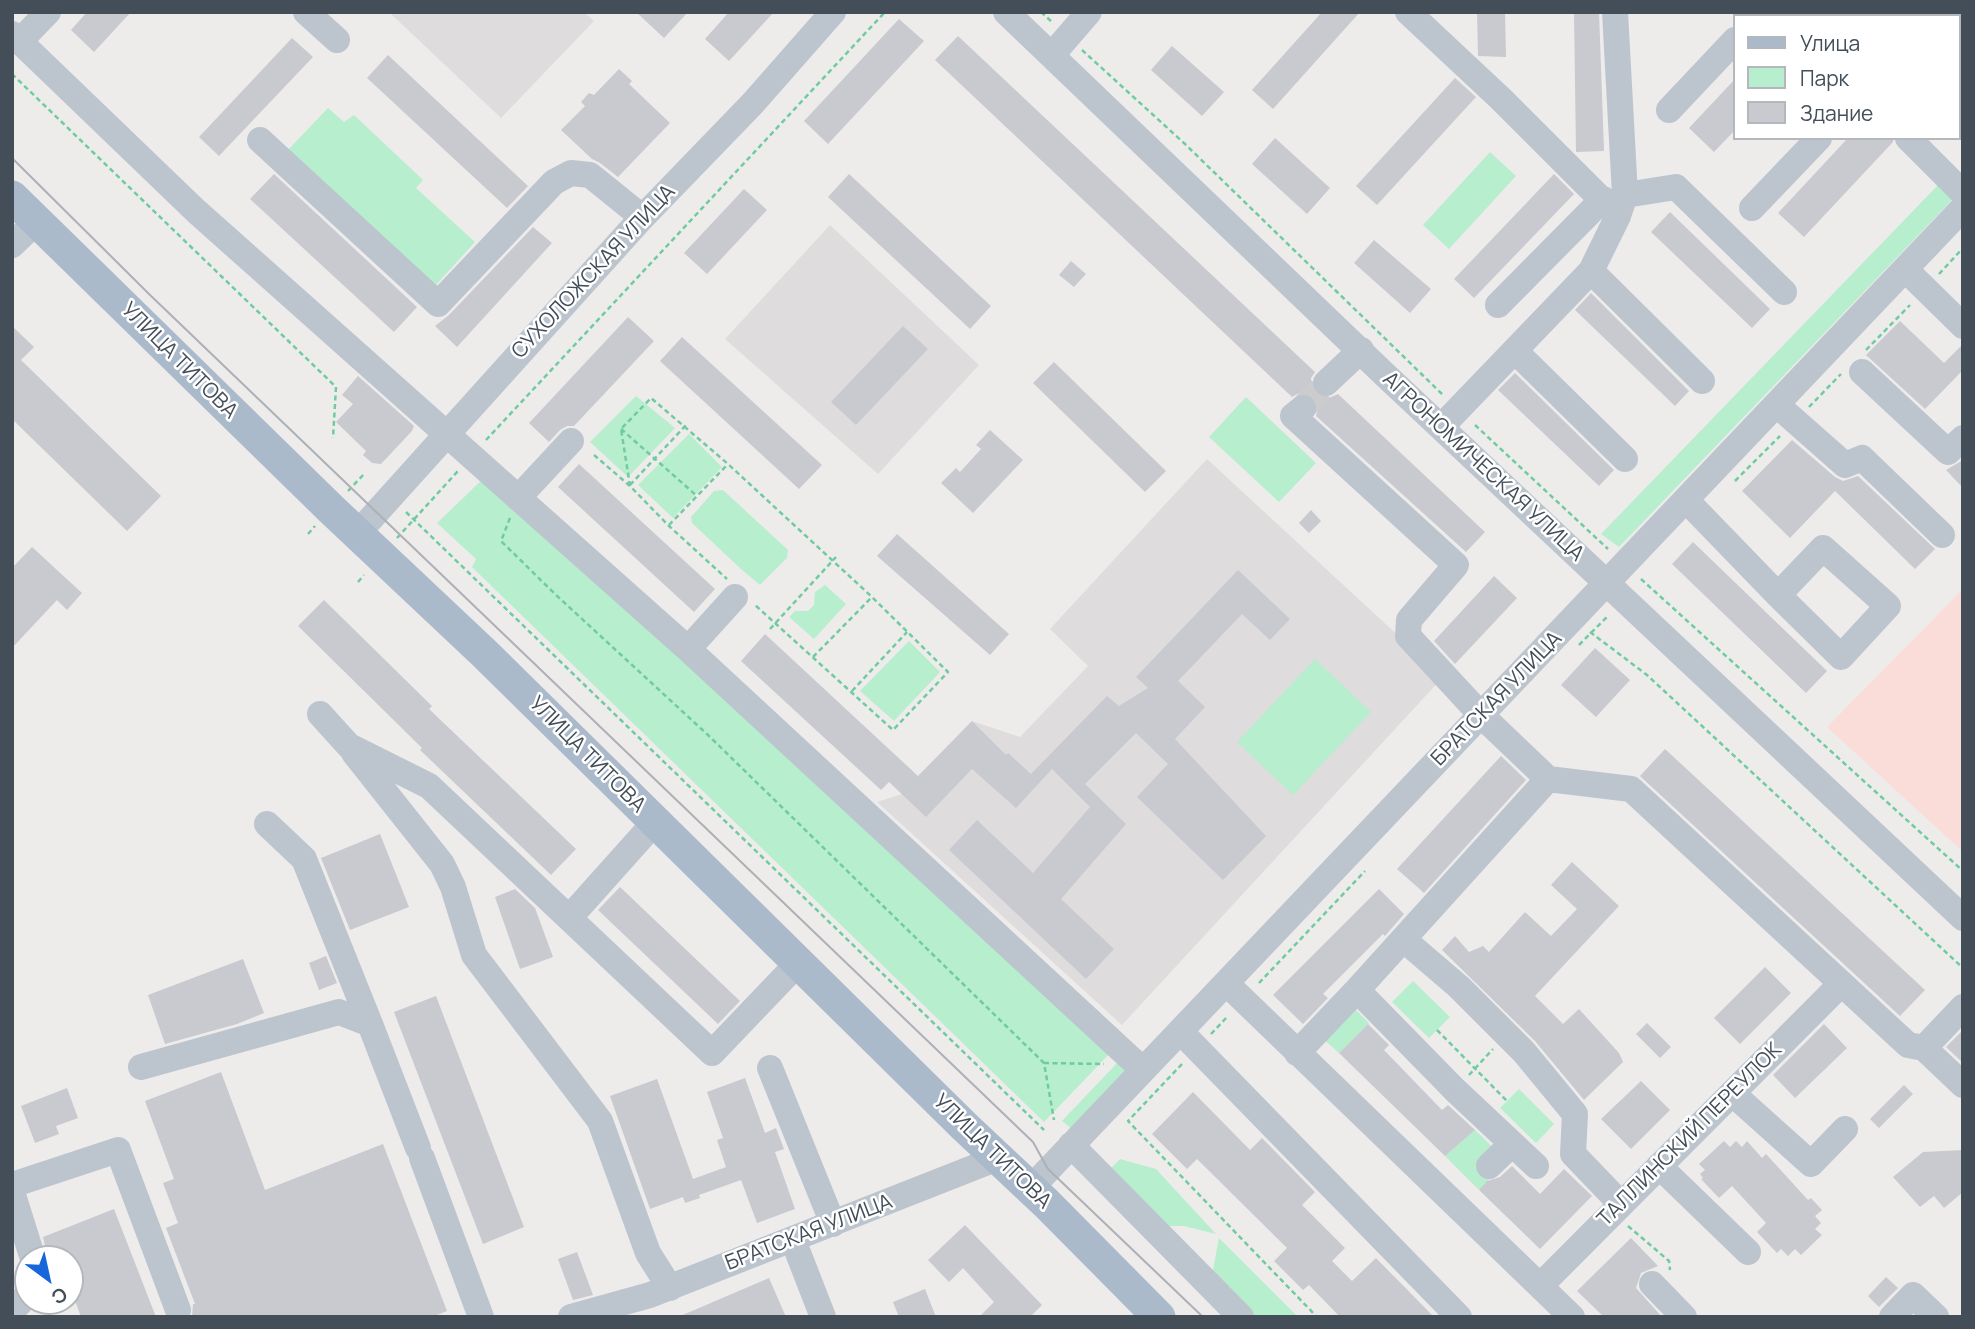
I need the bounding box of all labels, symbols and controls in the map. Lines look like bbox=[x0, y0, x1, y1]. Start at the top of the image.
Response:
legend bbox=[1734, 14, 1961, 140]
text: Улица bbox=[1800, 29, 1860, 57]
text: Парк bbox=[1800, 64, 1849, 92]
text: Здание bbox=[1800, 99, 1873, 127]
street label: СУХОЛОЖСКАЯ УЛИЦА bbox=[507, 180, 681, 364]
street label: УЛИЦА ТИТОВА bbox=[116, 298, 242, 424]
street label: АГРОНОМИЧЕСКАЯ УЛИЦА bbox=[1377, 367, 1589, 567]
street label: БРАТСКАЯ УЛИЦА bbox=[1427, 627, 1567, 771]
street label: УЛИЦА ТИТОВА bbox=[524, 692, 650, 818]
street label: ТАЛЛИНСКИЙ ПЕРЕУЛОК bbox=[1593, 1038, 1787, 1232]
street label: УЛИЦА ТИТОВА bbox=[928, 1089, 1056, 1215]
street label: БРАТСКАЯ УЛИЦА bbox=[722, 1190, 896, 1276]
north arrow bbox=[14, 1245, 84, 1315]
text: С bbox=[46, 1281, 72, 1311]

